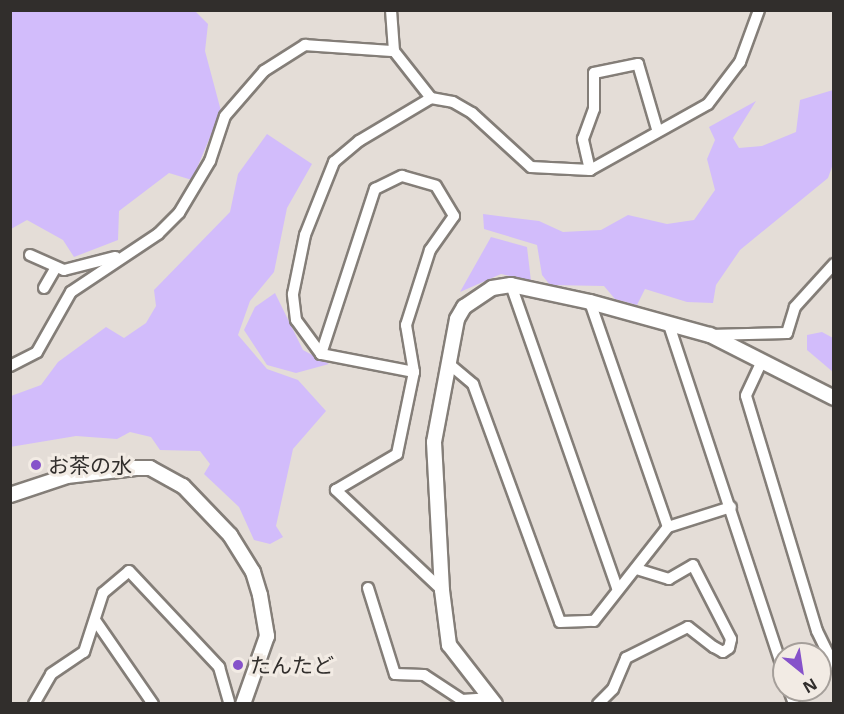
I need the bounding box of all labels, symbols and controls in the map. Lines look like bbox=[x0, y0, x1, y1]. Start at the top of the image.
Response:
place label: お茶の水 bbox=[48, 452, 132, 478]
marker: お茶の水 bbox=[29, 458, 43, 472]
north arrow bbox=[772, 642, 832, 702]
place label: たんたど bbox=[250, 652, 334, 678]
marker: たんたど bbox=[231, 658, 245, 672]
text: N bbox=[799, 673, 821, 699]

